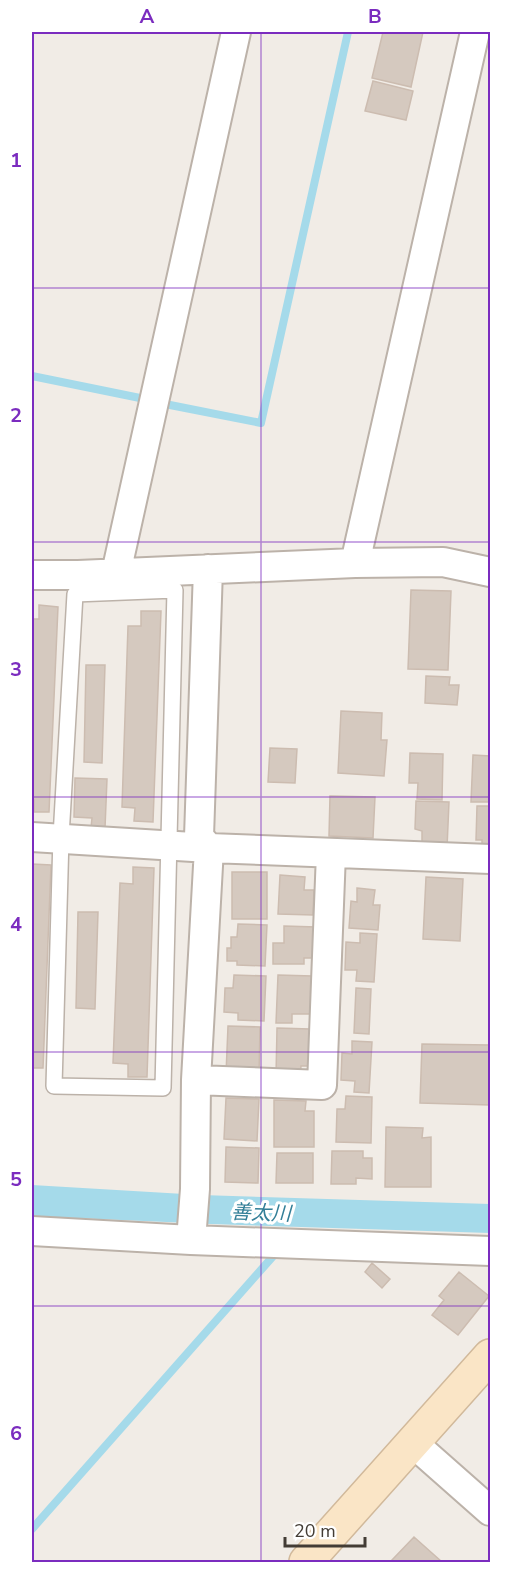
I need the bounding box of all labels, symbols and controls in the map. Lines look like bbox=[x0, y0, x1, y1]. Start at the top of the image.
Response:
text: A bbox=[140, 3, 155, 30]
text: B bbox=[368, 3, 382, 30]
text: 1 bbox=[10, 147, 22, 174]
text: 2 bbox=[10, 402, 22, 429]
text: 3 bbox=[10, 656, 22, 683]
text: 4 bbox=[10, 911, 22, 938]
text: 5 bbox=[10, 1166, 22, 1193]
water label: 善太川 bbox=[231, 1198, 293, 1228]
text: 6 bbox=[10, 1420, 22, 1447]
scale bar bbox=[285, 1510, 364, 1548]
text: 20 m bbox=[294, 1519, 336, 1543]

